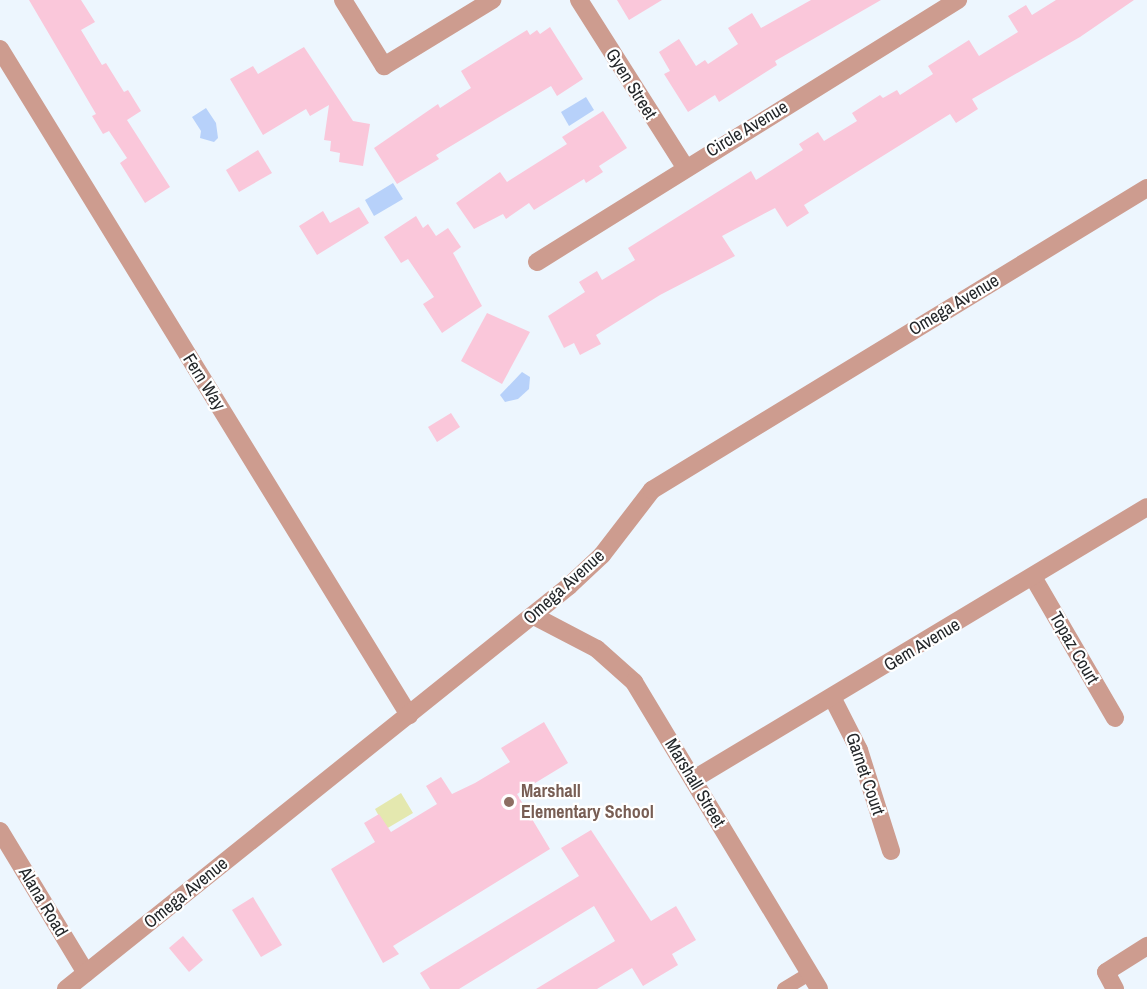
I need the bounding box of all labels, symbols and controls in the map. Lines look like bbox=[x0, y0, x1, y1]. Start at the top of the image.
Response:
street label: Gyen Street bbox=[601, 45, 661, 123]
street label: Circle Avenue bbox=[702, 96, 792, 162]
street label: Omega Avenue bbox=[905, 269, 1003, 341]
street label: Fern Way bbox=[178, 350, 230, 414]
street label: Omega Avenue bbox=[519, 545, 609, 629]
street label: Topaz Court bbox=[1045, 608, 1103, 688]
street label: Gem Avenue bbox=[880, 614, 964, 676]
street label: Garnet Court bbox=[841, 730, 889, 818]
street label: Marshall Street bbox=[660, 735, 730, 831]
place label: Marshall Elementary School bbox=[521, 781, 654, 824]
marker: Marshall Elementary School bbox=[502, 795, 516, 809]
street label: Omega Avenue bbox=[139, 852, 233, 934]
street label: Alana Road bbox=[14, 863, 72, 941]

